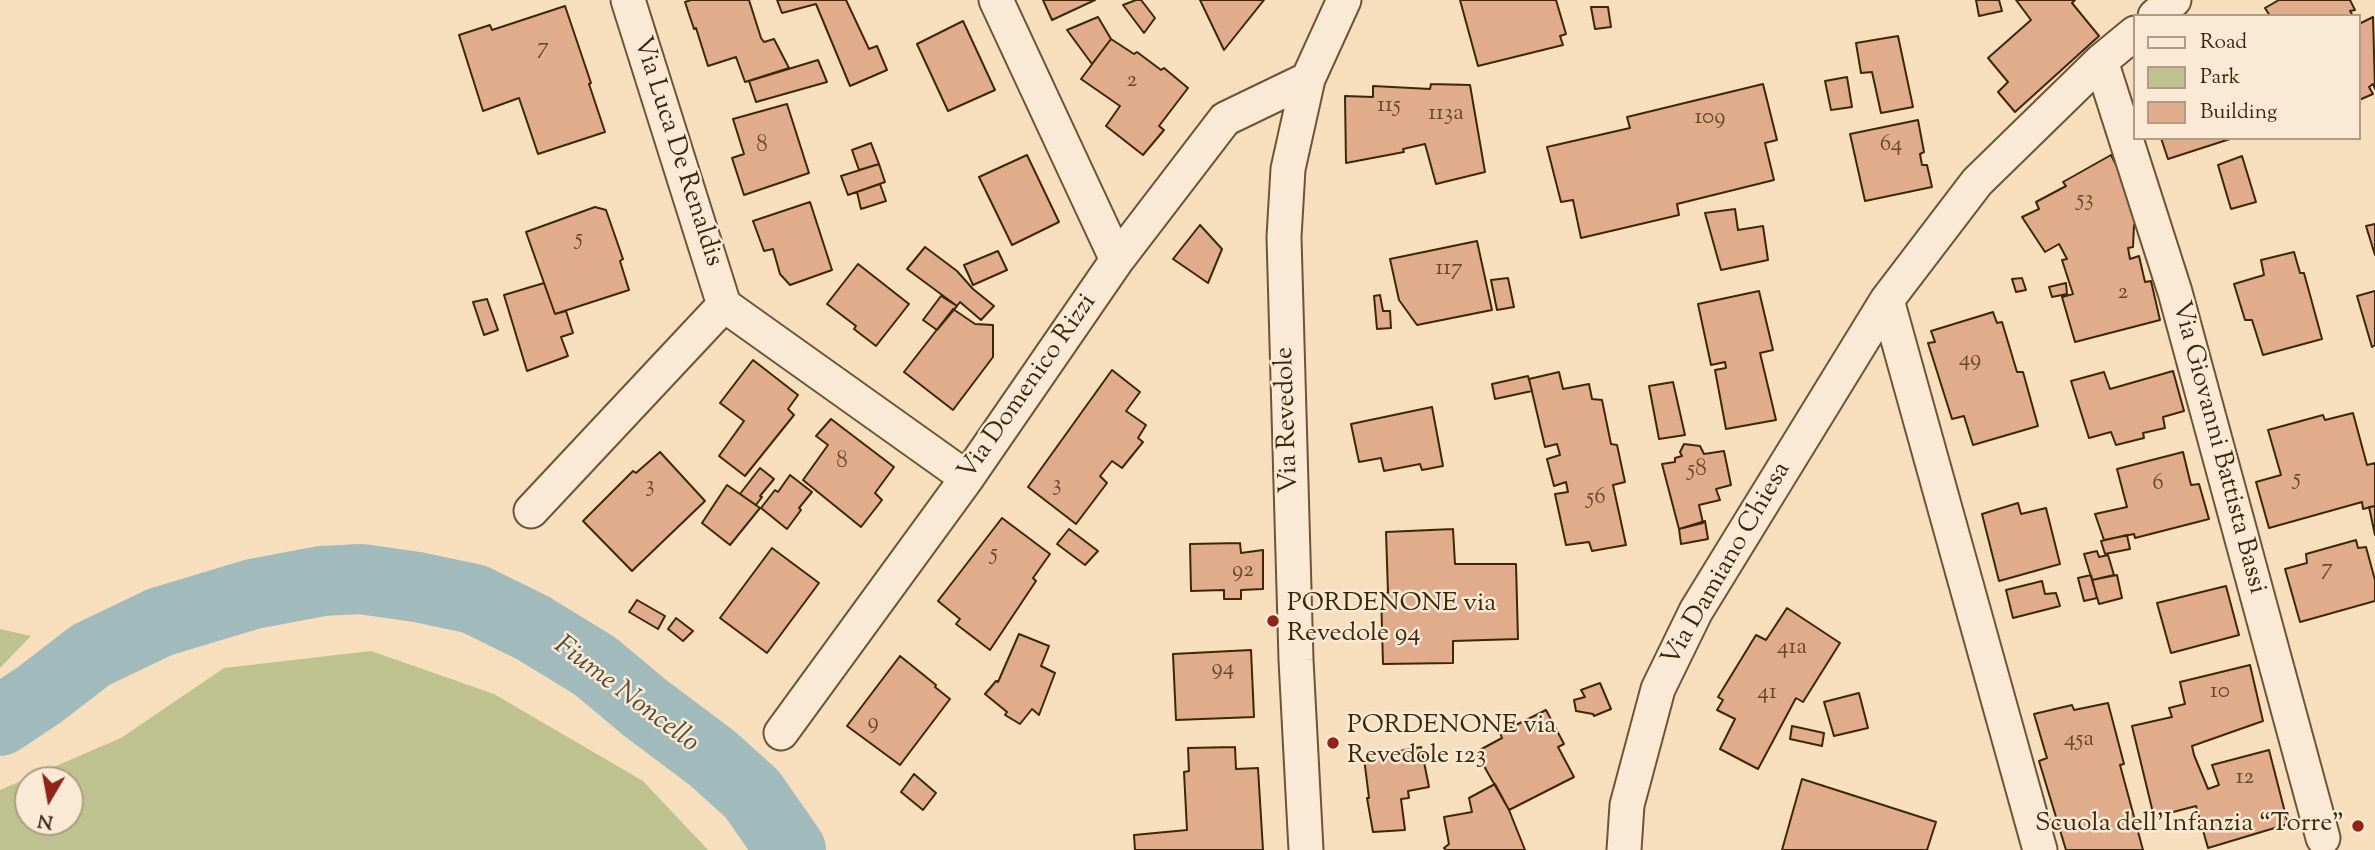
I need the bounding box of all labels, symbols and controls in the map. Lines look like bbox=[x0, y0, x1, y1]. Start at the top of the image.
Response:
legend bbox=[2134, 14, 2361, 140]
text: Road bbox=[2200, 28, 2247, 58]
street label: Via Luca De Renaldis bbox=[624, 33, 728, 271]
house number: 7 bbox=[537, 35, 549, 63]
text: Park bbox=[2200, 63, 2240, 93]
house number: 2 bbox=[1127, 68, 1137, 96]
house number: 115 bbox=[1377, 93, 1401, 121]
text: Building bbox=[2200, 98, 2277, 128]
house number: 113a bbox=[1428, 101, 1464, 129]
house number: 109 bbox=[1695, 105, 1725, 133]
house number: 64 bbox=[1880, 132, 1902, 160]
house number: 8 bbox=[756, 133, 768, 161]
house number: 53 bbox=[2076, 187, 2094, 215]
house number: 5 bbox=[575, 226, 583, 254]
house number: 117 bbox=[1435, 256, 1463, 284]
house number: 2 bbox=[2118, 280, 2128, 308]
street label: Via Domenico Rizzi bbox=[953, 289, 1105, 487]
street label: Via Giovanni Battista Bassi bbox=[2163, 298, 2271, 598]
street label: Via Revedole bbox=[1271, 346, 1307, 494]
house number: 49 bbox=[1959, 347, 1981, 375]
house number: 8 bbox=[836, 449, 848, 477]
street label: Via Damiano Chiesa bbox=[1657, 457, 1799, 673]
house number: 58 bbox=[1687, 457, 1707, 485]
house number: 5 bbox=[2293, 466, 2301, 494]
house number: 6 bbox=[2152, 471, 2164, 499]
house number: 3 bbox=[1052, 472, 1062, 500]
house number: 3 bbox=[645, 473, 655, 501]
house number: 56 bbox=[1586, 485, 1606, 513]
house number: 5 bbox=[990, 541, 998, 569]
house number: 7 bbox=[2321, 556, 2333, 584]
house number: 92 bbox=[1232, 558, 1254, 586]
place label: PORDENONE via Revedole 94 bbox=[1287, 590, 1496, 652]
marker: PORDENONE via Revedole 94 bbox=[1265, 613, 1281, 629]
water label: Fiume Noncello bbox=[546, 630, 704, 762]
house number: 41a bbox=[1777, 635, 1807, 663]
house number: 94 bbox=[1212, 656, 1234, 684]
house number: 10 bbox=[2210, 679, 2230, 707]
house number: 41 bbox=[1757, 680, 1777, 708]
house number: 9 bbox=[867, 710, 879, 738]
place label: PORDENONE via Revedole 123 bbox=[1347, 712, 1556, 774]
house number: 45a bbox=[2064, 727, 2094, 755]
marker: PORDENONE via Revedole 123 bbox=[1325, 735, 1341, 751]
house number: 12 bbox=[2236, 765, 2254, 793]
north arrow bbox=[14, 766, 84, 836]
text: N bbox=[36, 806, 55, 835]
place label: Scuola dell’Infanzia “Torre” bbox=[2035, 810, 2344, 842]
marker: Scuola dell’Infanzia “Torre” bbox=[2350, 818, 2366, 834]

